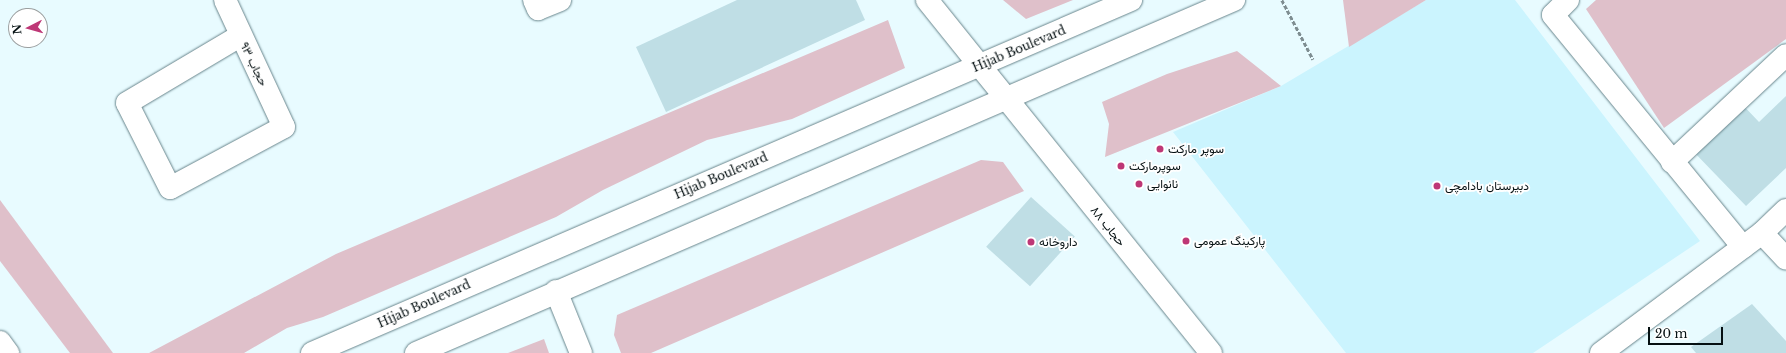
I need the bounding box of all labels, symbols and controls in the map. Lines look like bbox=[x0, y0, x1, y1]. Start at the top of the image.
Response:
north arrow bbox=[8, 8, 48, 48]
text: N bbox=[10, 23, 25, 35]
street label: Hijab Boulevard bbox=[970, 23, 1068, 75]
street label: حجاب ۹۳ bbox=[237, 40, 271, 88]
place label: سوپر مارکت bbox=[1168, 142, 1224, 156]
marker: سوپر مارکت bbox=[1155, 144, 1165, 154]
street label: Hijab Boulevard bbox=[672, 150, 770, 202]
place label: سوپرمارکت bbox=[1129, 159, 1181, 173]
marker: سوپرمارکت bbox=[1116, 161, 1126, 171]
place label: نانوایی bbox=[1147, 177, 1178, 191]
marker: نانوایی bbox=[1134, 179, 1144, 189]
place label: دبیرستان بادامچی bbox=[1445, 179, 1529, 193]
marker: دبیرستان بادامچی bbox=[1432, 181, 1442, 191]
street label: حجاب ۸۸ bbox=[1087, 203, 1129, 249]
place label: پارکینگ عمومی bbox=[1194, 234, 1265, 248]
place label: داروخانه bbox=[1039, 235, 1078, 249]
marker: پارکینگ عمومی bbox=[1181, 236, 1191, 246]
marker: داروخانه bbox=[1026, 237, 1036, 247]
street label: Hijab Boulevard bbox=[375, 277, 473, 331]
scale bar bbox=[1650, 319, 1725, 345]
text: 20 m bbox=[1655, 326, 1687, 341]

